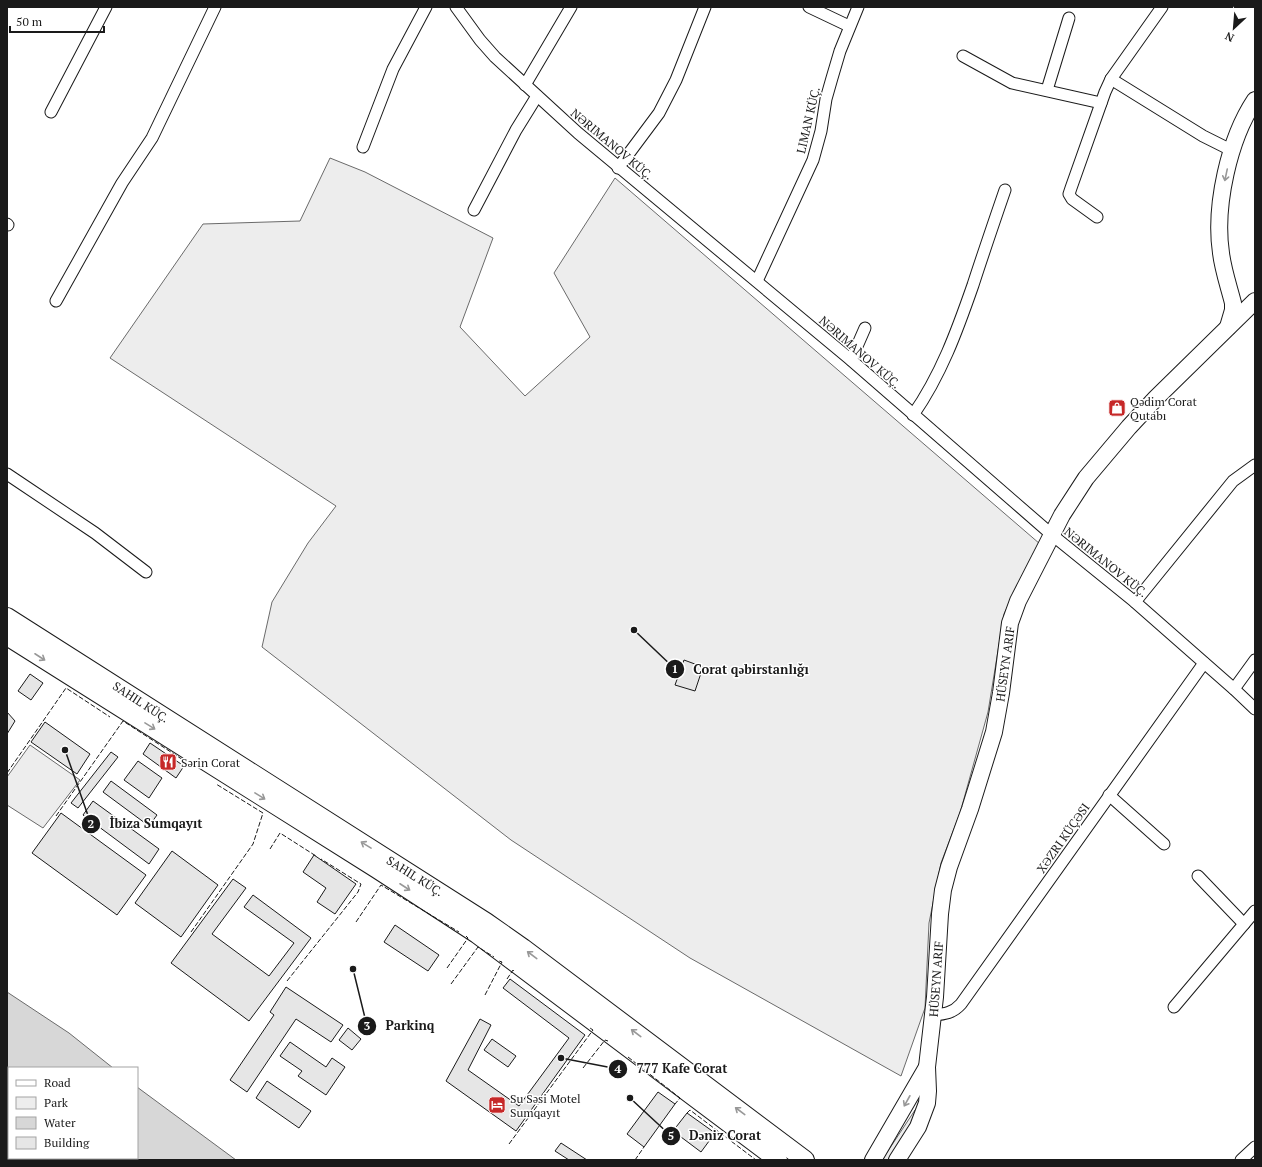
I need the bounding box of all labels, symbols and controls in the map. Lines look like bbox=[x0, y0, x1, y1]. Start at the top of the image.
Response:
scale bar bbox=[10, 8, 104, 34]
north arrow bbox=[1214, 8, 1254, 48]
text: 50 m bbox=[16, 14, 43, 29]
text: N bbox=[1222, 29, 1236, 45]
street label: LIMAN KÜÇ. bbox=[793, 85, 823, 155]
street label: NƏRIMANOV KÜÇ. bbox=[568, 105, 656, 183]
one-way arrow bbox=[1222, 168, 1230, 181]
street label: NƏRIMANOV KÜÇ. bbox=[816, 313, 904, 391]
place label: Qədim Corat Qutabı bbox=[1130, 394, 1197, 423]
shop icon: Qədim Corat Qutabı bbox=[1107, 398, 1127, 418]
street label: NƏRIMANOV KÜÇ. bbox=[1061, 524, 1151, 600]
street label: HÜSEYN ARIF bbox=[992, 625, 1018, 703]
one-way arrow bbox=[34, 653, 46, 661]
callout: Corat qəbirstanlığı bbox=[665, 657, 816, 682]
text: Corat qəbirstanlığı bbox=[693, 660, 809, 678]
text: 1 bbox=[672, 661, 678, 676]
street label: SAHIL KÜÇ. bbox=[110, 678, 172, 726]
one-way arrow bbox=[144, 723, 156, 731]
restaurant icon: Sərin Corat bbox=[158, 752, 178, 772]
place label: Sərin Corat bbox=[181, 755, 241, 770]
one-way arrow bbox=[254, 792, 266, 800]
street label: XƏZRI KÜÇƏSI bbox=[1033, 800, 1093, 876]
callout: İbiza Sumqayıt bbox=[81, 811, 210, 836]
text: İbiza Sumqayıt bbox=[110, 814, 203, 832]
text: 2 bbox=[88, 816, 95, 831]
one-way arrow bbox=[360, 840, 372, 848]
street label: SAHIL KÜÇ. bbox=[384, 853, 446, 899]
one-way arrow bbox=[399, 883, 410, 891]
street label: HÜSEYN ARIF bbox=[926, 941, 946, 1017]
one-way arrow bbox=[527, 951, 538, 959]
callout: Parkinq bbox=[357, 1013, 442, 1038]
text: Parkinq bbox=[385, 1016, 435, 1034]
text: 3 bbox=[364, 1018, 371, 1033]
one-way arrow bbox=[631, 1029, 642, 1037]
callout: 777 Kafe Corat bbox=[608, 1056, 736, 1081]
text: 777 Kafe Corat bbox=[636, 1059, 728, 1077]
text: 4 bbox=[615, 1061, 622, 1076]
legend bbox=[8, 1067, 138, 1159]
text: Road bbox=[44, 1075, 71, 1090]
place label: Su Səsi Motel Sumqayıt bbox=[510, 1091, 581, 1120]
text: Park bbox=[44, 1095, 69, 1110]
hotel icon: Su Səsi Motel Sumqayıt bbox=[487, 1095, 507, 1115]
one-way arrow bbox=[903, 1095, 911, 1107]
one-way arrow bbox=[735, 1107, 746, 1115]
text: Water bbox=[44, 1115, 76, 1130]
callout: Dəniz Corat bbox=[661, 1123, 769, 1148]
text: Dəniz Corat bbox=[689, 1126, 762, 1144]
text: 5 bbox=[668, 1128, 674, 1143]
text: Building bbox=[44, 1135, 90, 1150]

